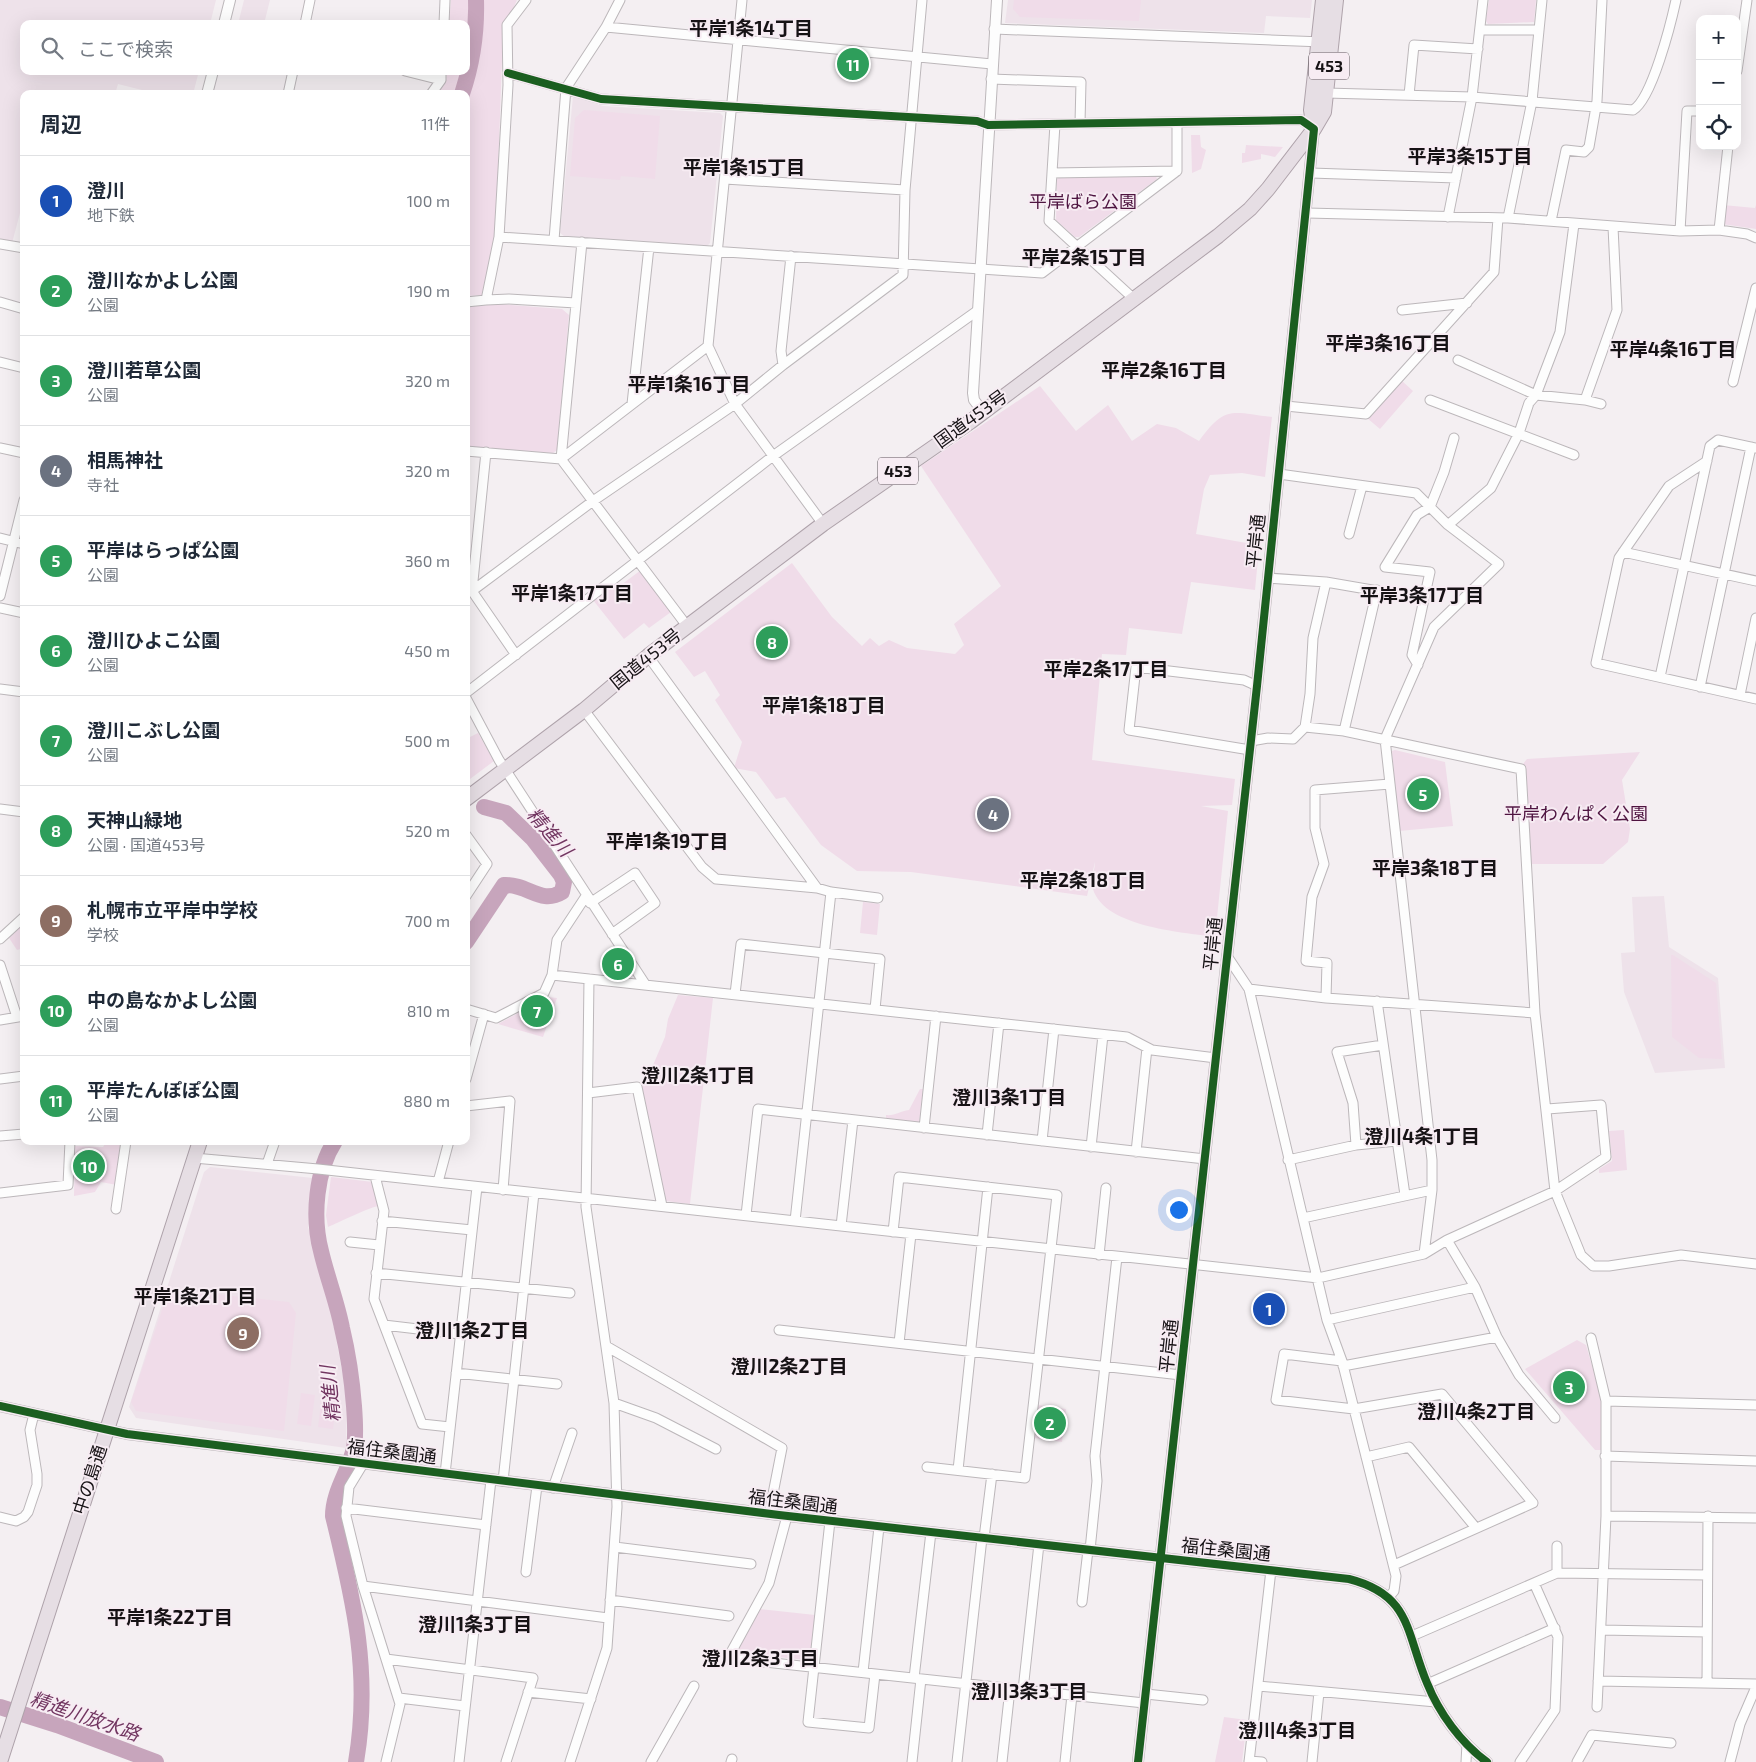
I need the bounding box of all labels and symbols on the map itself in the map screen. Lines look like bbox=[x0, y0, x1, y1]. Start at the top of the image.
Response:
district label: 平岸1条14丁目 bbox=[689, 16, 813, 39]
pin: 11 bbox=[837, 45, 869, 83]
road number: 453 bbox=[1309, 52, 1349, 80]
district label: 平岸3条15丁目 bbox=[1408, 144, 1532, 167]
district label: 平岸1条15丁目 bbox=[683, 155, 805, 178]
park label: 平岸ばら公園 bbox=[1029, 190, 1137, 212]
district label: 平岸2条15丁目 bbox=[1022, 245, 1146, 268]
district label: 平岸3条16丁目 bbox=[1325, 331, 1451, 354]
district label: 平岸4条16丁目 bbox=[1610, 337, 1736, 360]
district label: 平岸2条16丁目 bbox=[1101, 358, 1227, 381]
district label: 平岸1条16丁目 bbox=[628, 372, 750, 395]
street label: 国道453号 bbox=[930, 384, 1011, 452]
road number: 453 bbox=[878, 458, 918, 484]
street label: 平岸通 bbox=[1241, 513, 1269, 569]
district label: 平岸1条17丁目 bbox=[511, 581, 633, 604]
district label: 平岸3条17丁目 bbox=[1360, 583, 1484, 606]
street label: 国道453号 bbox=[606, 623, 685, 693]
pin: 8 bbox=[756, 623, 788, 661]
district label: 平岸2条17丁目 bbox=[1044, 657, 1168, 680]
district label: 平岸1条18丁目 bbox=[762, 693, 886, 716]
pin: 5 bbox=[1407, 775, 1439, 813]
pin: 4 bbox=[977, 795, 1009, 833]
park label: 平岸わんぱく公園 bbox=[1504, 802, 1648, 824]
water label: 精進川 bbox=[523, 803, 579, 862]
district label: 平岸1条19丁目 bbox=[606, 829, 728, 852]
district label: 平岸3条18丁目 bbox=[1372, 856, 1498, 879]
district label: 平岸2条18丁目 bbox=[1020, 868, 1146, 891]
street label: 平岸通 bbox=[1198, 916, 1226, 972]
pin: 6 bbox=[602, 945, 634, 983]
pin: 7 bbox=[521, 992, 553, 1030]
district label: 澄川2条1丁目 bbox=[641, 1063, 755, 1086]
district label: 澄川3条1丁目 bbox=[952, 1085, 1066, 1108]
district label: 澄川4条1丁目 bbox=[1364, 1124, 1480, 1147]
pin: 10 bbox=[73, 1147, 105, 1185]
your location bbox=[1166, 1197, 1192, 1223]
district label: 平岸1条21丁目 bbox=[134, 1284, 256, 1307]
pin: 1 bbox=[1253, 1290, 1285, 1328]
pin: 9 bbox=[227, 1314, 259, 1352]
district label: 澄川1条2丁目 bbox=[415, 1318, 529, 1341]
street label: 平岸通 bbox=[1154, 1318, 1182, 1374]
district label: 澄川2条2丁目 bbox=[730, 1354, 848, 1377]
water label: 精進川 bbox=[315, 1363, 344, 1424]
pin: 3 bbox=[1553, 1368, 1585, 1406]
district label: 澄川4条2丁目 bbox=[1417, 1399, 1535, 1422]
pin: 2 bbox=[1034, 1404, 1066, 1442]
street label: 福住桑園通 bbox=[346, 1435, 438, 1467]
street label: 中の島通 bbox=[67, 1442, 111, 1517]
street label: 福住桑園通 bbox=[747, 1485, 839, 1517]
street label: 福住桑園通 bbox=[1180, 1533, 1272, 1565]
district label: 平岸1条22丁目 bbox=[107, 1605, 233, 1628]
district label: 澄川1条3丁目 bbox=[418, 1612, 532, 1635]
district label: 澄川2条3丁目 bbox=[702, 1646, 818, 1669]
district label: 澄川3条3丁目 bbox=[971, 1679, 1087, 1702]
water label: 精進川放水路 bbox=[28, 1686, 145, 1746]
district label: 澄川4条3丁目 bbox=[1238, 1718, 1356, 1741]

